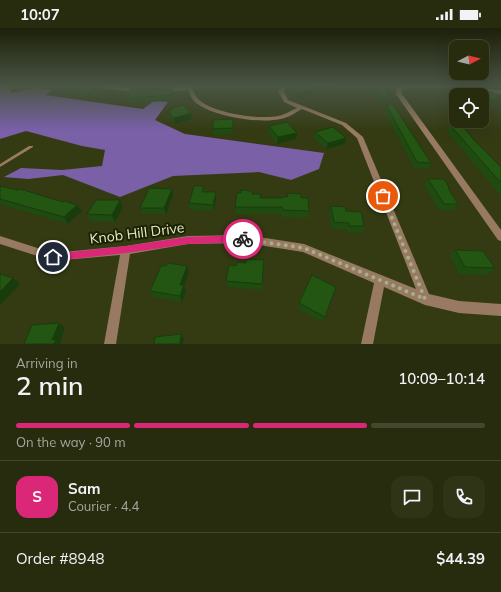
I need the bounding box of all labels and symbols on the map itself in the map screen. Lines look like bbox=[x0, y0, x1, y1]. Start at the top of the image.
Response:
north arrow bbox=[449, 40, 489, 80]
pin bbox=[366, 179, 400, 213]
street label: Knob Hill Drive bbox=[89, 218, 185, 248]
courier bbox=[223, 219, 263, 259]
pin bbox=[36, 240, 70, 274]

